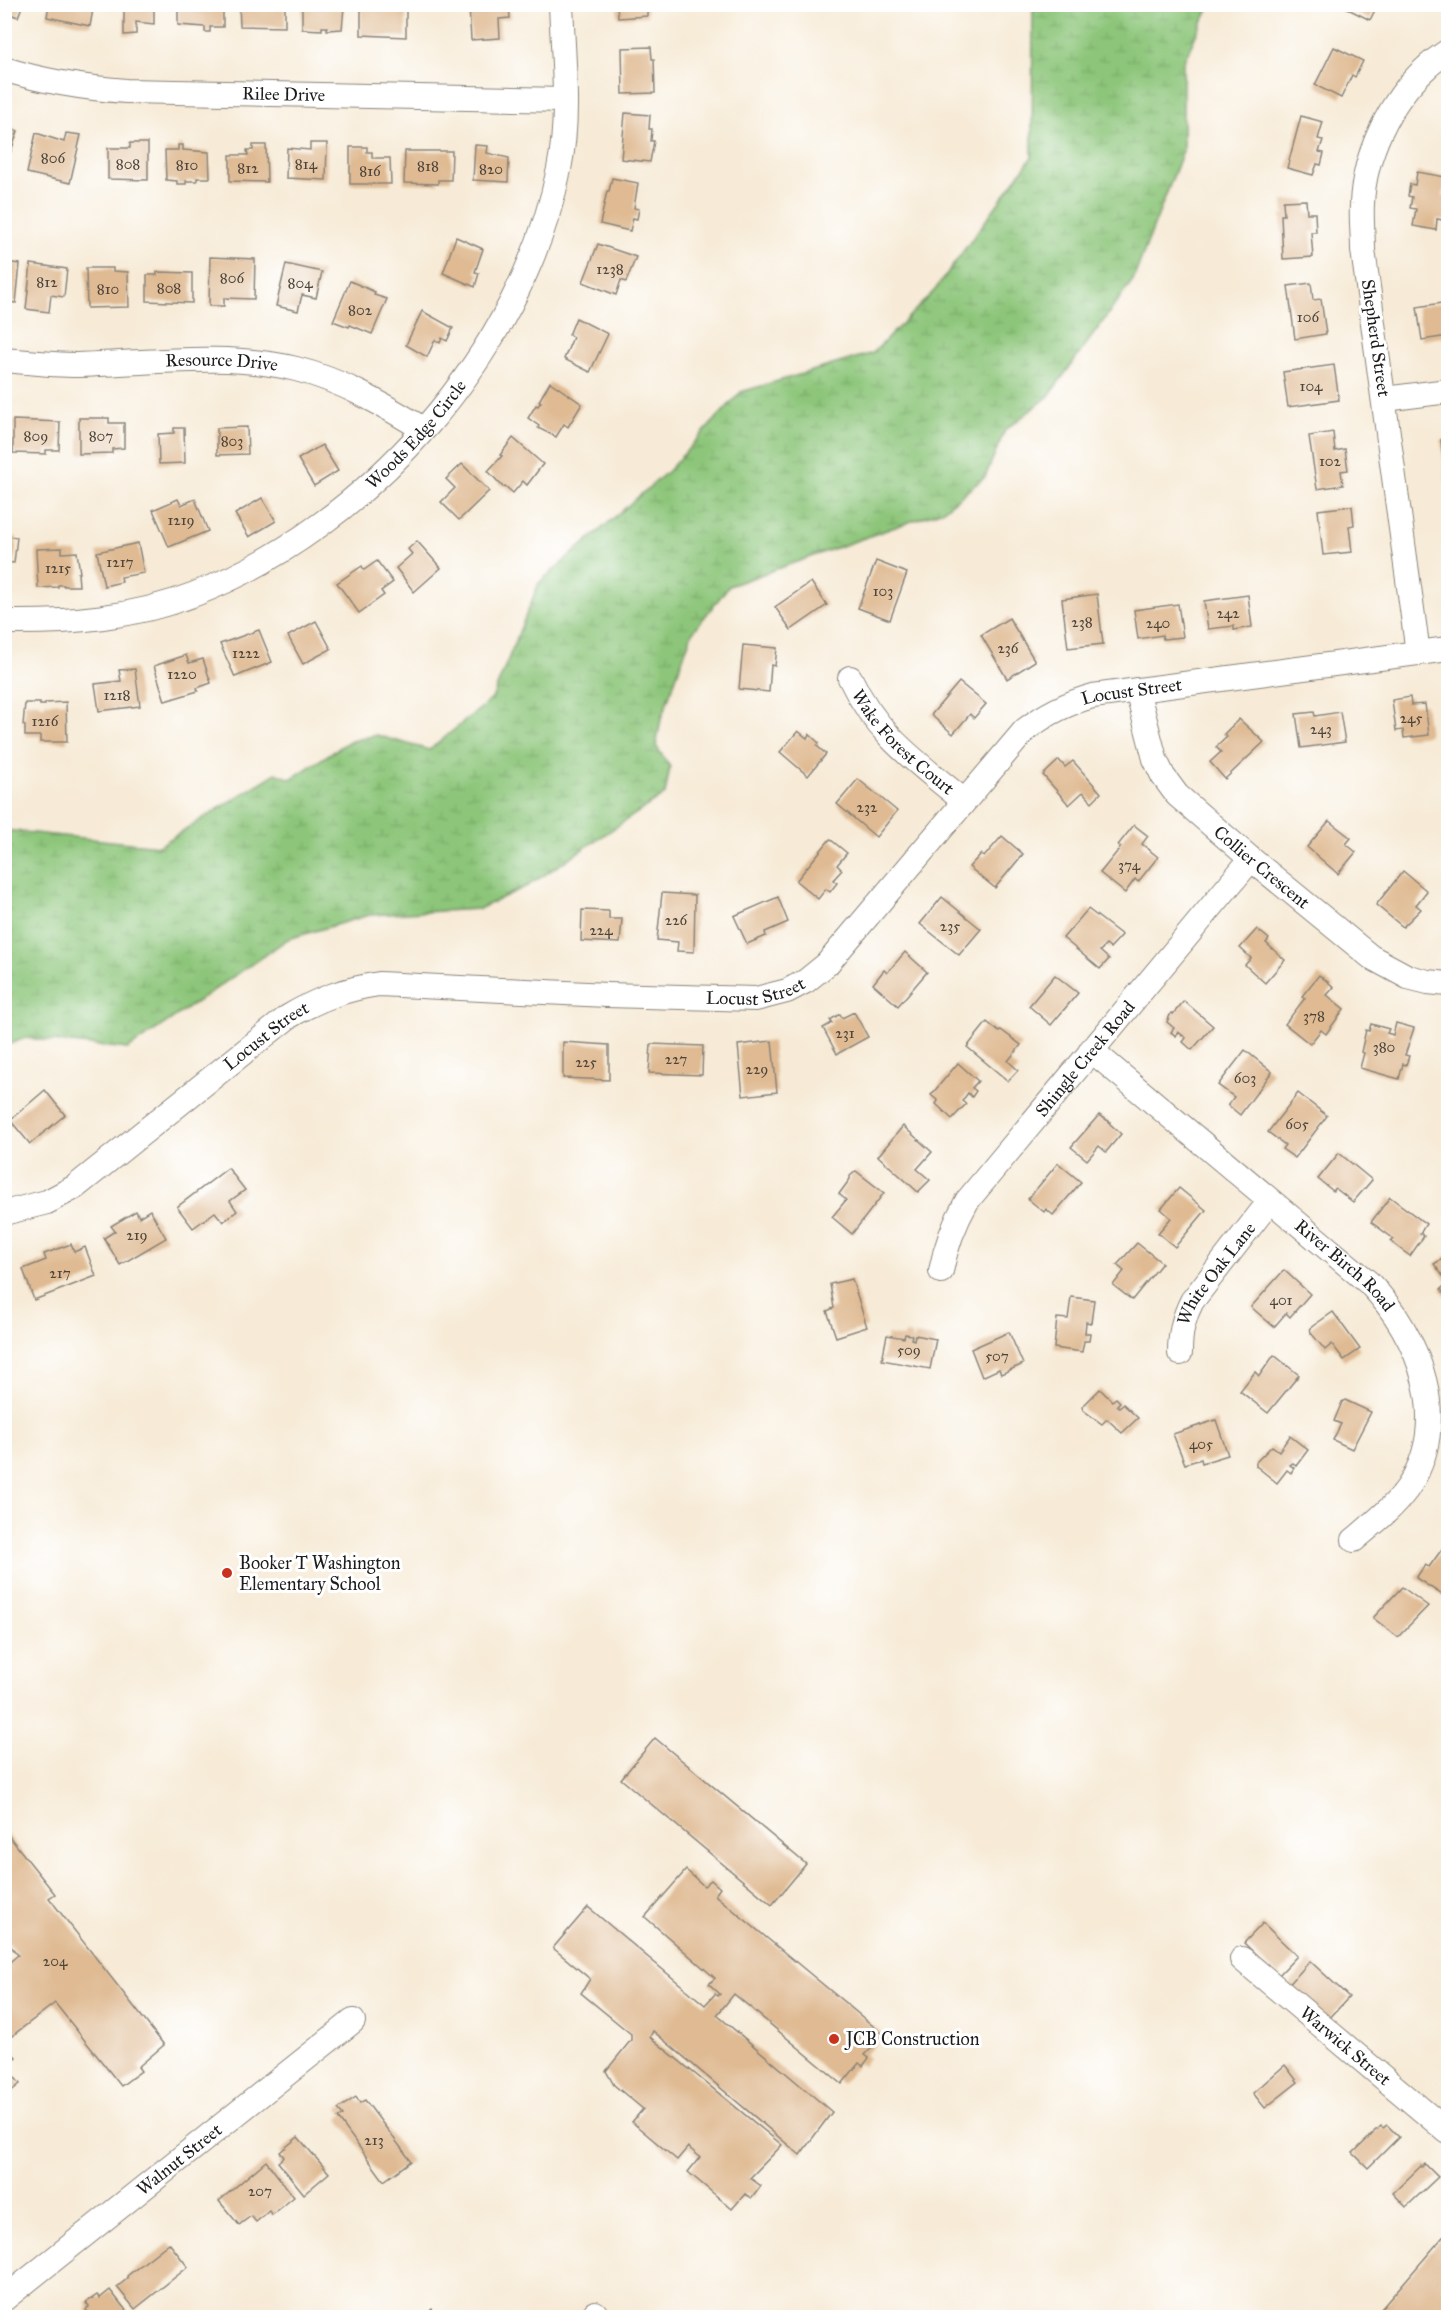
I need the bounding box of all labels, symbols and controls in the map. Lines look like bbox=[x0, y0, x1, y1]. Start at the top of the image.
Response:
street label: Rilee Drive bbox=[242, 82, 325, 106]
house number: 806 bbox=[41, 149, 67, 167]
house number: 808 bbox=[116, 155, 140, 173]
house number: 814 bbox=[295, 155, 318, 173]
house number: 810 bbox=[176, 156, 198, 174]
house number: 818 bbox=[417, 157, 439, 175]
house number: 812 bbox=[237, 159, 259, 177]
house number: 820 bbox=[479, 160, 503, 178]
house number: 816 bbox=[359, 162, 382, 180]
house number: 1238 bbox=[596, 260, 624, 278]
house number: 806 bbox=[220, 269, 246, 287]
house number: 812 bbox=[36, 273, 58, 291]
house number: 804 bbox=[287, 274, 313, 292]
street label: Shepherd Street bbox=[1357, 278, 1395, 399]
house number: 808 bbox=[157, 279, 181, 297]
house number: 810 bbox=[97, 280, 119, 298]
house number: 802 bbox=[348, 301, 373, 319]
house number: 106 bbox=[1297, 308, 1320, 326]
street label: Resource Drive bbox=[165, 349, 280, 376]
street label: Woods Edge Circle bbox=[361, 375, 471, 494]
house number: 104 bbox=[1300, 377, 1323, 395]
house number: 809 bbox=[24, 427, 48, 445]
house number: 807 bbox=[89, 427, 113, 445]
house number: 803 bbox=[221, 432, 243, 450]
house number: 102 bbox=[1319, 452, 1342, 470]
house number: 1219 bbox=[167, 511, 195, 529]
house number: 1217 bbox=[106, 553, 134, 571]
house number: 1215 bbox=[45, 559, 71, 577]
house number: 103 bbox=[873, 582, 893, 600]
house number: 242 bbox=[1216, 604, 1240, 622]
house number: 238 bbox=[1071, 613, 1093, 631]
house number: 240 bbox=[1146, 614, 1170, 632]
house number: 236 bbox=[997, 639, 1020, 657]
house number: 1222 bbox=[232, 644, 261, 662]
house number: 1220 bbox=[167, 665, 197, 683]
street label: Locust Street bbox=[1079, 673, 1184, 710]
street label: Wake Forest Court bbox=[847, 685, 959, 800]
house number: 1218 bbox=[103, 686, 131, 704]
house number: 245 bbox=[1400, 709, 1422, 727]
house number: 1216 bbox=[32, 712, 60, 730]
house number: 243 bbox=[1310, 720, 1332, 738]
house number: 232 bbox=[857, 798, 878, 816]
street label: Collier Crescent bbox=[1209, 821, 1315, 914]
house number: 374 bbox=[1118, 856, 1141, 874]
house number: 226 bbox=[665, 911, 689, 929]
house number: 235 bbox=[940, 917, 960, 935]
house number: 224 bbox=[589, 921, 613, 939]
street label: Locust Street bbox=[706, 972, 810, 1010]
street label: Locust Street bbox=[219, 996, 313, 1075]
street label: Shingle Creek Road bbox=[1031, 996, 1140, 1121]
house number: 378 bbox=[1303, 1007, 1325, 1025]
house number: 231 bbox=[835, 1024, 855, 1042]
house number: 380 bbox=[1373, 1038, 1395, 1056]
house number: 227 bbox=[665, 1050, 687, 1068]
house number: 225 bbox=[575, 1053, 597, 1071]
house number: 229 bbox=[746, 1060, 768, 1078]
house number: 603 bbox=[1234, 1069, 1256, 1087]
house number: 605 bbox=[1285, 1115, 1309, 1133]
street label: River Birch Road bbox=[1290, 1215, 1400, 1316]
street label: White Oak Lane bbox=[1172, 1218, 1260, 1328]
house number: 219 bbox=[126, 1226, 148, 1244]
house number: 217 bbox=[49, 1264, 71, 1282]
house number: 401 bbox=[1270, 1291, 1293, 1309]
house number: 509 bbox=[897, 1341, 921, 1359]
house number: 507 bbox=[985, 1347, 1009, 1365]
house number: 405 bbox=[1189, 1435, 1213, 1453]
place label: Booker T Washington Elementary School bbox=[239, 1552, 401, 1595]
marker: Booker T Washington Elementary School bbox=[220, 1566, 234, 1580]
house number: 204 bbox=[43, 1952, 68, 1970]
street label: Warwick Street bbox=[1295, 2001, 1396, 2091]
place label: JCB Construction bbox=[844, 2028, 980, 2051]
marker: JCB Construction bbox=[827, 2032, 841, 2046]
street label: Walnut Street bbox=[132, 2118, 227, 2200]
house number: 213 bbox=[364, 2131, 384, 2149]
house number: 207 bbox=[248, 2182, 272, 2200]

